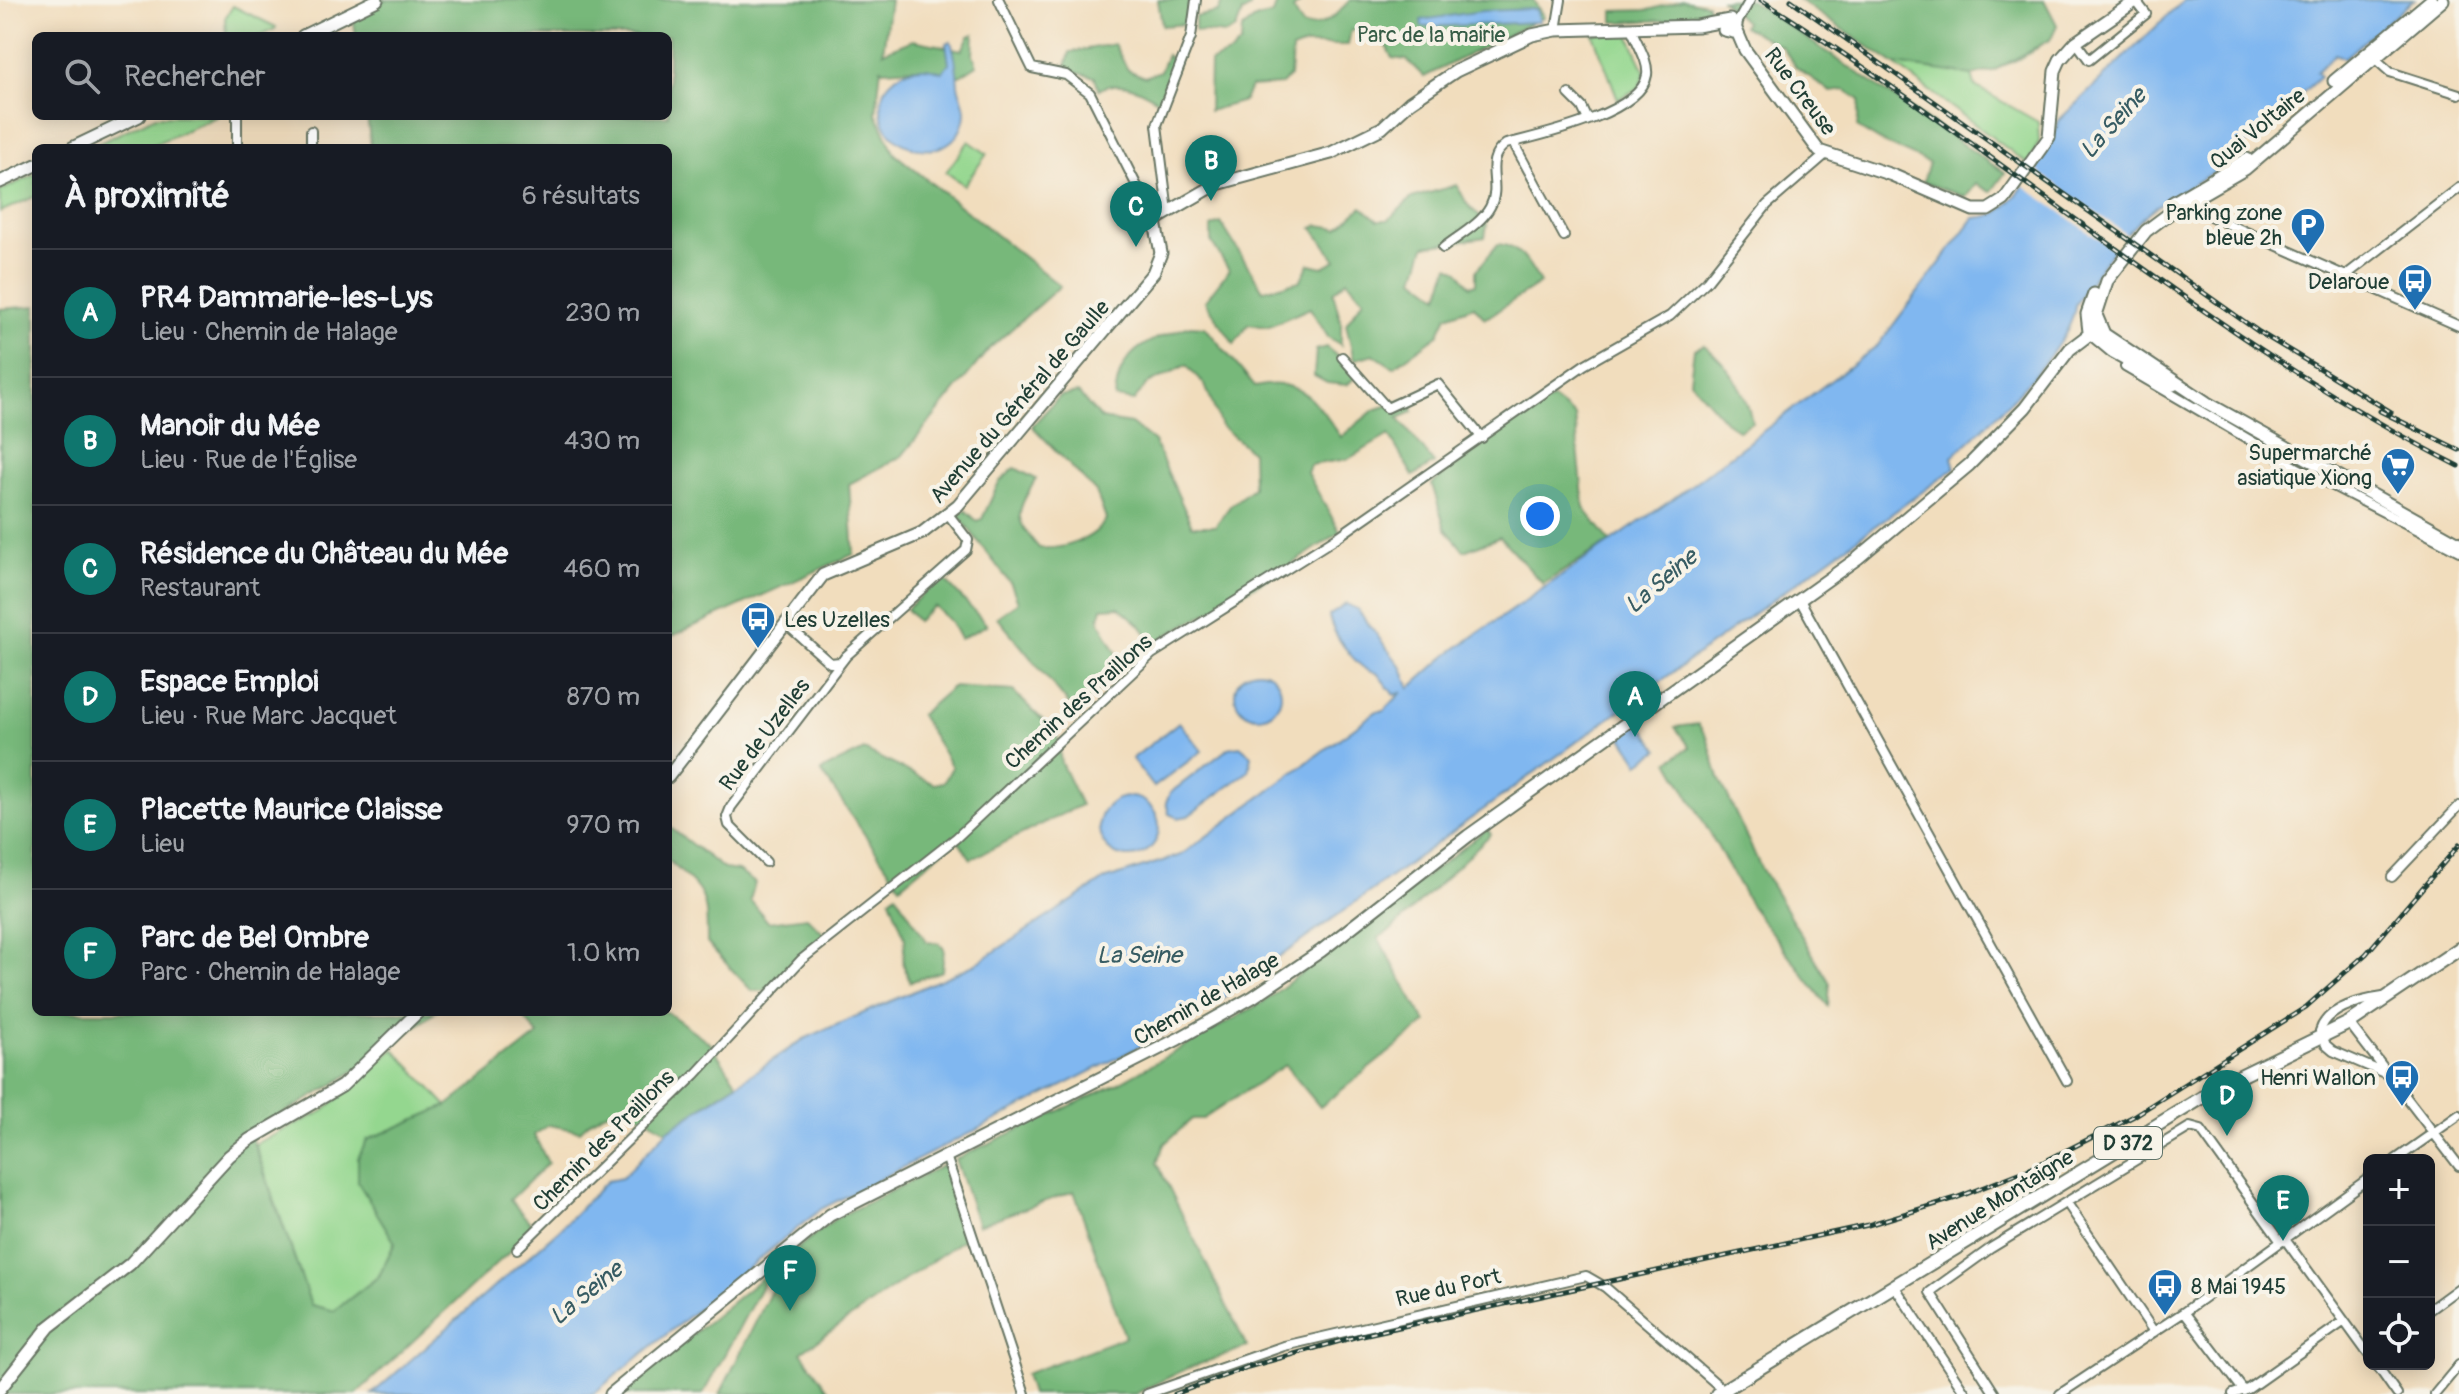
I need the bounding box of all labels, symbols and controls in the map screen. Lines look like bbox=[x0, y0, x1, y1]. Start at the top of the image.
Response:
park label: Parc de la mairie bbox=[1357, 21, 1505, 49]
search box bbox=[32, 32, 672, 120]
street label: Rue Creuse bbox=[1758, 42, 1842, 141]
icon: search bbox=[60, 54, 104, 98]
text: Rechercher bbox=[124, 58, 266, 95]
water label: La Seine bbox=[2074, 80, 2154, 165]
street label: Quai Voltaire bbox=[2204, 82, 2311, 176]
pin: B bbox=[1185, 135, 1237, 201]
text: À proximité bbox=[64, 175, 230, 218]
text: 6 résultats bbox=[522, 180, 640, 212]
pin: C bbox=[1110, 181, 1162, 247]
place label: Parking zone bleue 2h bbox=[2165, 199, 2282, 252]
parking icon: Parking zone bleue 2h bbox=[2289, 206, 2327, 256]
bus stop icon: Delaroue bbox=[2396, 262, 2434, 312]
place label: Delaroue bbox=[2308, 268, 2389, 296]
text: PR4 Dammarie-les-Lys bbox=[140, 279, 433, 316]
street label: Avenue du Général de Gaulle bbox=[924, 294, 1116, 509]
text: A bbox=[82, 297, 98, 329]
text: 230 m bbox=[565, 297, 640, 329]
text: Lieu · Chemin de Halage bbox=[140, 316, 398, 348]
text: Manoir du Mée bbox=[140, 407, 320, 444]
text: B bbox=[83, 425, 97, 457]
text: 430 m bbox=[564, 425, 640, 457]
place label: Supermarché asiatique Xiong bbox=[2237, 439, 2372, 492]
text: Lieu · Rue de l'Église bbox=[140, 444, 357, 476]
supermarket icon: Supermarché asiatique Xiong bbox=[2379, 446, 2417, 496]
your location bbox=[1520, 496, 1560, 536]
text: Résidence du Château du Mée bbox=[140, 535, 508, 572]
water label: La Seine bbox=[1619, 542, 1705, 620]
text: C bbox=[82, 553, 98, 585]
text: 460 m bbox=[563, 553, 640, 585]
text: Restaurant bbox=[140, 572, 260, 604]
bus stop icon: Les Uzelles bbox=[739, 600, 777, 650]
place label: Les Uzelles bbox=[784, 606, 890, 634]
street label: Chemin des Praillons bbox=[999, 628, 1158, 775]
text: Espace Emploi bbox=[140, 663, 319, 700]
pin: A bbox=[1609, 671, 1661, 737]
street label: Rue de Uzelles bbox=[713, 673, 816, 797]
text: D bbox=[82, 681, 98, 713]
text: 870 m bbox=[567, 681, 640, 713]
text: Lieu · Rue Marc Jacquet bbox=[140, 700, 397, 732]
text: Placette Maurice Claisse bbox=[140, 791, 442, 828]
text: E bbox=[83, 809, 97, 841]
text: 970 m bbox=[566, 809, 640, 841]
text: Lieu bbox=[140, 828, 185, 860]
text: Parc de Bel Ombre bbox=[140, 919, 369, 956]
text: F bbox=[82, 937, 98, 969]
text: 1.0 km bbox=[567, 937, 640, 969]
water label: La Seine bbox=[1096, 941, 1184, 970]
street label: Chemin de Halage bbox=[1129, 946, 1284, 1052]
text: Parc · Chemin de Halage bbox=[140, 956, 400, 988]
bus stop icon: Henri Wallon bbox=[2383, 1058, 2421, 1108]
street label: Chemin des Praillons bbox=[527, 1064, 681, 1217]
place label: Henri Wallon bbox=[2260, 1064, 2376, 1092]
pin: D bbox=[2201, 1070, 2253, 1136]
road number: D 372 bbox=[2094, 1127, 2162, 1159]
street label: Avenue Montaigne bbox=[1920, 1143, 2079, 1257]
map controls bbox=[2363, 1154, 2435, 1370]
button: + bbox=[2363, 1154, 2435, 1226]
pin: E bbox=[2257, 1175, 2309, 1241]
button: − bbox=[2363, 1226, 2435, 1298]
pin: F bbox=[764, 1245, 816, 1311]
water label: La Seine bbox=[544, 1254, 630, 1331]
street label: Rue du Port bbox=[1393, 1262, 1503, 1314]
bus stop icon: 8 Mai 1945 bbox=[2146, 1267, 2184, 1317]
place label: 8 Mai 1945 bbox=[2191, 1273, 2286, 1301]
button: locate bbox=[2363, 1298, 2435, 1370]

